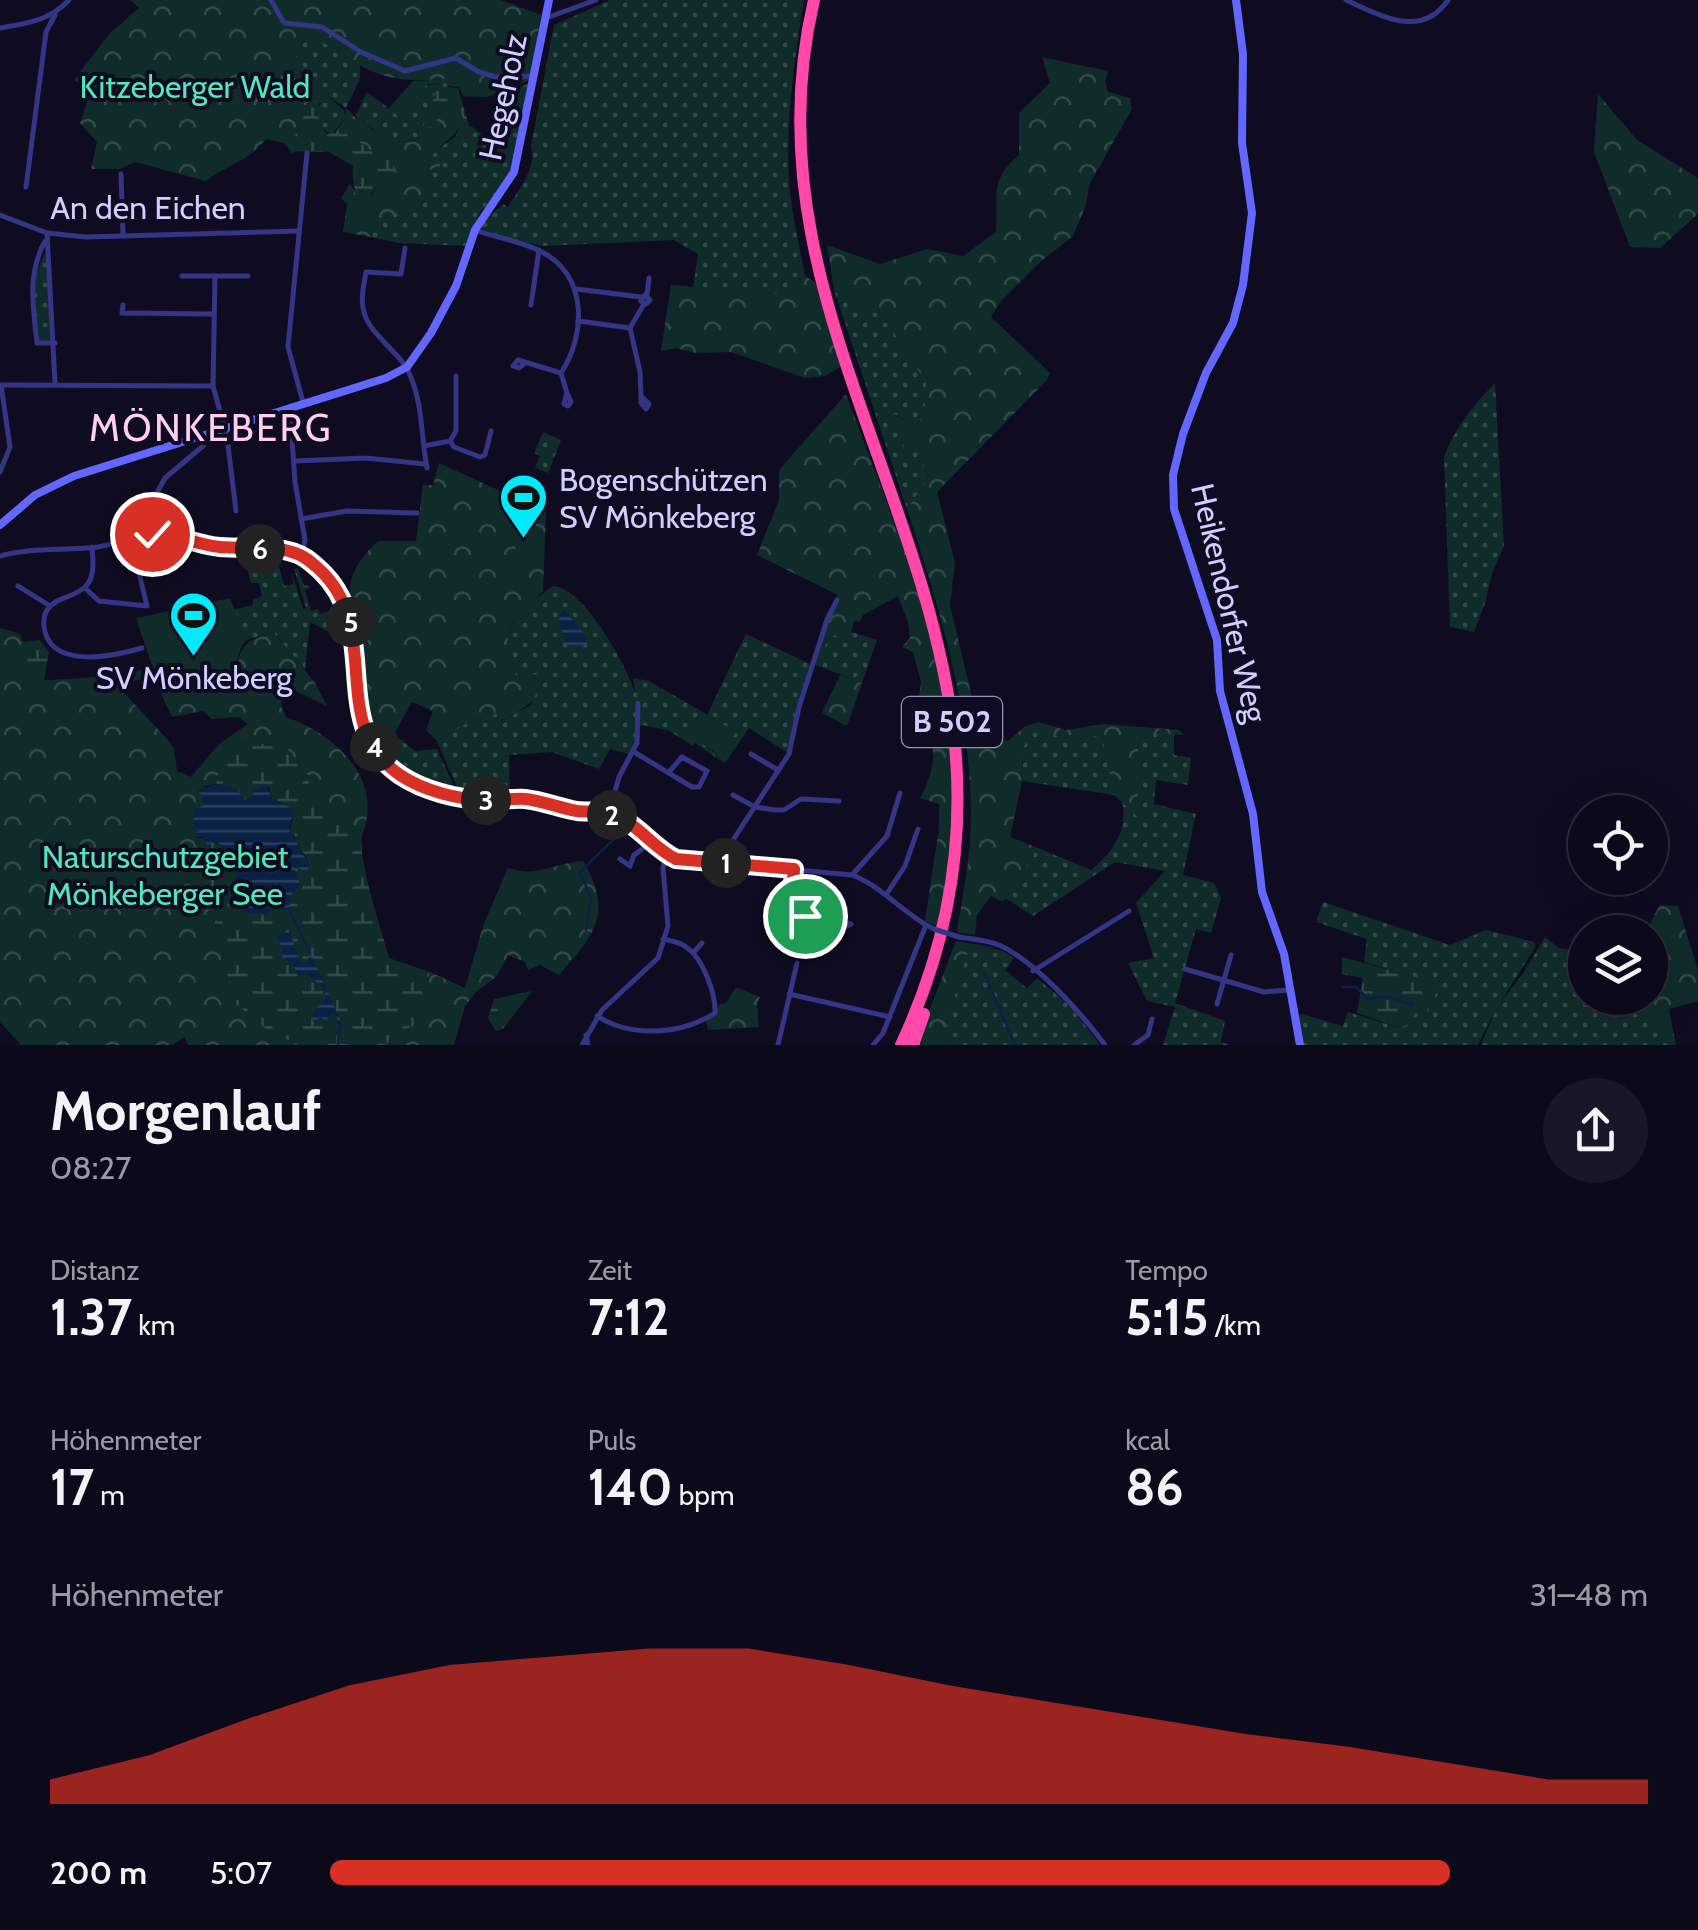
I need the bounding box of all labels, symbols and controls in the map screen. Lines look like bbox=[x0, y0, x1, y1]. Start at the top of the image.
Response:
street label: Hegeholz bbox=[470, 30, 535, 164]
park label: Kitzeberger Wald bbox=[80, 67, 310, 106]
street label: An den Eichen bbox=[50, 188, 246, 227]
district label: MÖNKEBERG bbox=[89, 404, 333, 451]
place label: Bogenschützen SV Mönkeberg bbox=[559, 460, 768, 536]
sports icon: Bogenschützen SV Mönkeberg bbox=[498, 472, 550, 540]
street label: Heikendorfer Weg bbox=[1183, 480, 1276, 727]
pin bbox=[110, 492, 195, 577]
icon: check bbox=[125, 507, 180, 562]
pin: 6 bbox=[235, 524, 285, 574]
text: 6 bbox=[252, 532, 268, 566]
sports icon: SV Mönkeberg bbox=[168, 590, 220, 658]
pin: 5 bbox=[326, 597, 376, 647]
text: 5 bbox=[343, 605, 359, 639]
place label: SV Mönkeberg bbox=[96, 658, 293, 697]
road number: B 502 bbox=[902, 697, 1002, 747]
pin: 4 bbox=[350, 722, 400, 772]
text: 4 bbox=[366, 730, 384, 764]
pin: 3 bbox=[461, 775, 511, 825]
text: 3 bbox=[478, 783, 494, 817]
pin: 2 bbox=[587, 790, 637, 840]
map controls bbox=[1568, 795, 1668, 1015]
button: locate bbox=[1568, 795, 1668, 895]
text: 2 bbox=[605, 798, 619, 832]
park label: Naturschutzgebiet Mönkeberger See bbox=[42, 837, 288, 913]
pin: 1 bbox=[701, 838, 751, 888]
text: 1 bbox=[721, 846, 731, 880]
pin bbox=[763, 874, 848, 959]
icon: arrive bbox=[778, 889, 833, 944]
button: layers bbox=[1568, 915, 1668, 1015]
text: Morgenlauf bbox=[50, 1077, 321, 1144]
button: share bbox=[1543, 1078, 1648, 1183]
text: 08:27 bbox=[50, 1148, 131, 1187]
text: Distanz bbox=[50, 1253, 139, 1287]
text: Zeit bbox=[588, 1253, 632, 1287]
text: Tempo bbox=[1125, 1253, 1208, 1287]
text: 1.37 bbox=[50, 1287, 132, 1348]
text: 7:12 bbox=[588, 1287, 669, 1348]
text: 5:15 bbox=[1125, 1287, 1209, 1348]
text: km bbox=[132, 1308, 175, 1342]
text: /km bbox=[1209, 1308, 1261, 1342]
text: Höhenmeter bbox=[50, 1423, 201, 1457]
text: Puls bbox=[588, 1423, 636, 1457]
text: kcal bbox=[1125, 1423, 1170, 1457]
text: 17 bbox=[50, 1457, 94, 1518]
text: 140 bbox=[588, 1457, 672, 1518]
text: 86 bbox=[1125, 1457, 1184, 1518]
text: m bbox=[94, 1478, 125, 1512]
text: bpm bbox=[672, 1478, 734, 1512]
text: Höhenmeter bbox=[50, 1575, 223, 1614]
text: 31–48 m bbox=[1530, 1575, 1648, 1614]
text: 200 m bbox=[50, 1853, 147, 1892]
text: 5:07 bbox=[210, 1853, 272, 1892]

